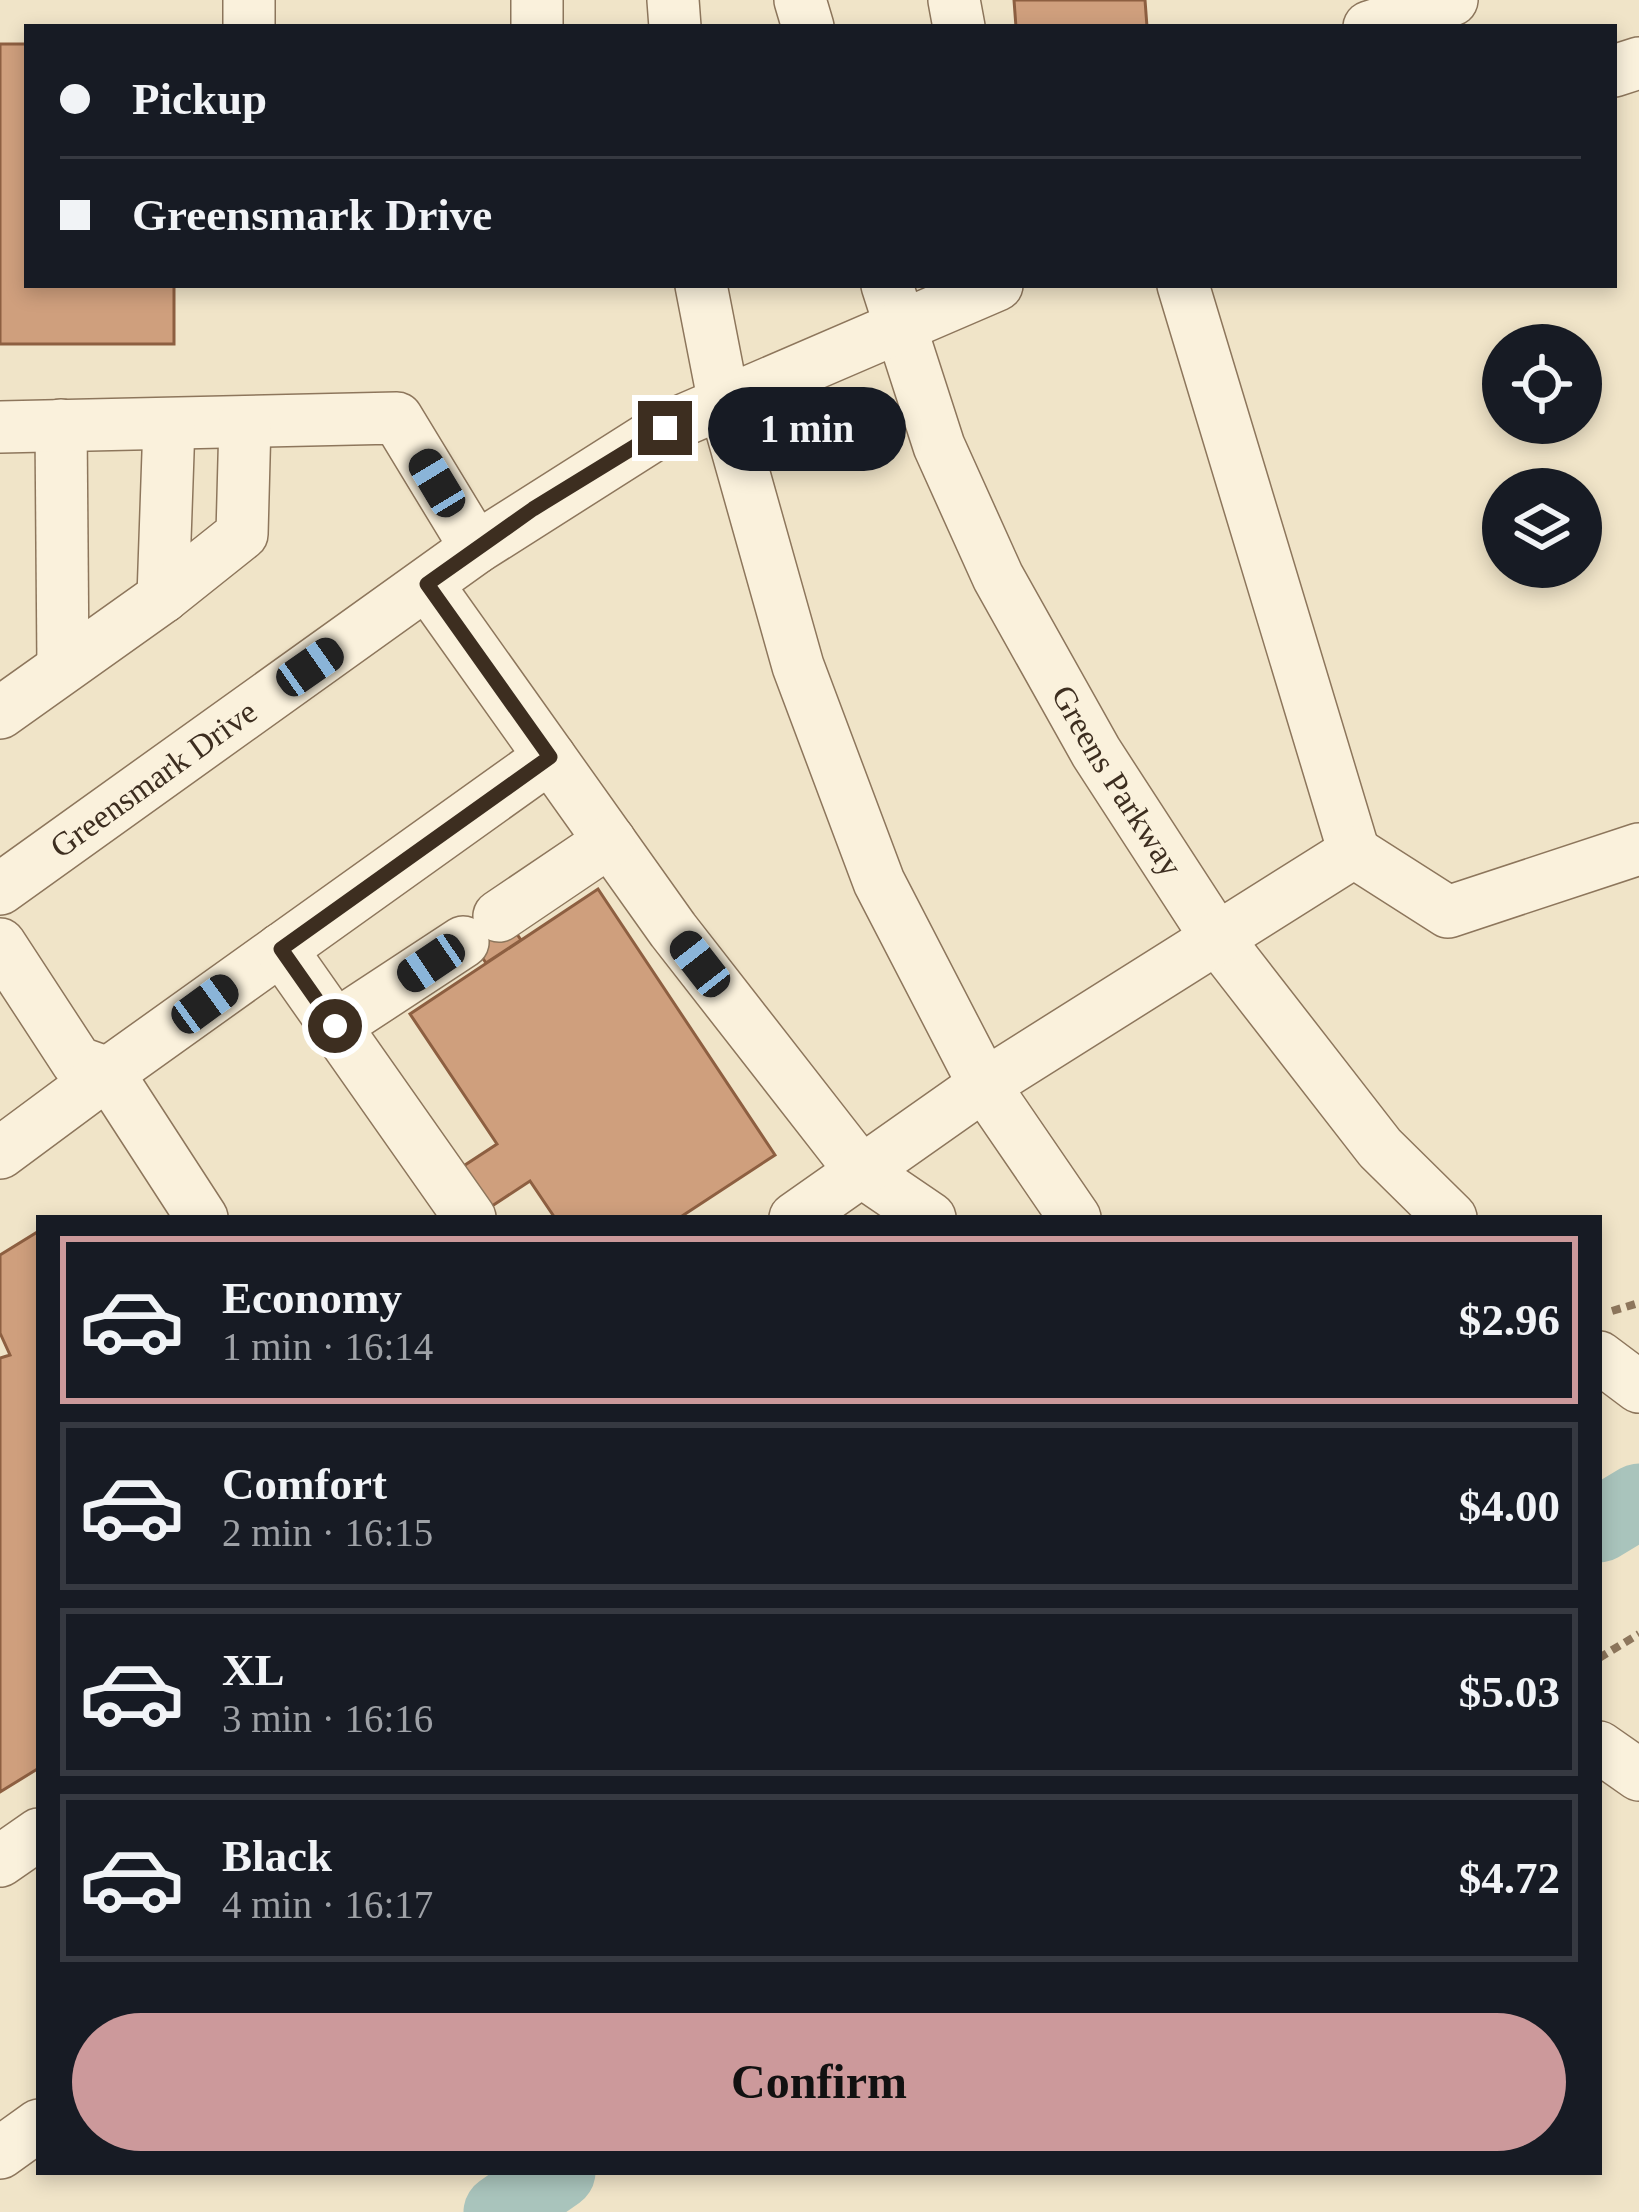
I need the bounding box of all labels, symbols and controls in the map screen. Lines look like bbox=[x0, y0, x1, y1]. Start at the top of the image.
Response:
text: Pickup bbox=[132, 74, 267, 124]
text: Greensmark Drive bbox=[132, 190, 492, 240]
map controls bbox=[1482, 324, 1602, 588]
button: locate bbox=[1482, 324, 1602, 444]
callout: 1 min bbox=[707, 386, 905, 470]
route end bbox=[638, 401, 692, 455]
text: 1 min bbox=[760, 407, 854, 450]
car bbox=[403, 443, 471, 523]
button: layers bbox=[1482, 468, 1602, 588]
car bbox=[270, 632, 350, 702]
street label: Greens Parkway bbox=[1045, 679, 1190, 883]
street label: Greensmark Drive bbox=[44, 693, 264, 865]
car bbox=[664, 925, 736, 1003]
car bbox=[391, 928, 471, 998]
car bbox=[165, 968, 245, 1040]
route start bbox=[308, 999, 362, 1053]
icon: car bbox=[78, 1266, 186, 1374]
text: Economy bbox=[222, 1273, 402, 1323]
text: $2.96 bbox=[1459, 1295, 1560, 1345]
text: 1 min · 16:14 bbox=[222, 1325, 433, 1368]
icon: car bbox=[78, 1452, 186, 1560]
text: Comfort bbox=[222, 1459, 387, 1509]
text: $4.00 bbox=[1459, 1481, 1560, 1531]
text: 2 min · 16:15 bbox=[222, 1511, 433, 1554]
icon: car bbox=[78, 1638, 186, 1746]
text: XL bbox=[222, 1645, 285, 1695]
text: $5.03 bbox=[1459, 1667, 1560, 1717]
text: 3 min · 16:16 bbox=[222, 1697, 433, 1740]
icon: car bbox=[78, 1824, 186, 1932]
text: Black bbox=[222, 1831, 332, 1881]
text: $4.72 bbox=[1459, 1853, 1560, 1903]
text: 4 min · 16:17 bbox=[222, 1883, 433, 1926]
button: Confirm bbox=[72, 2013, 1566, 2151]

